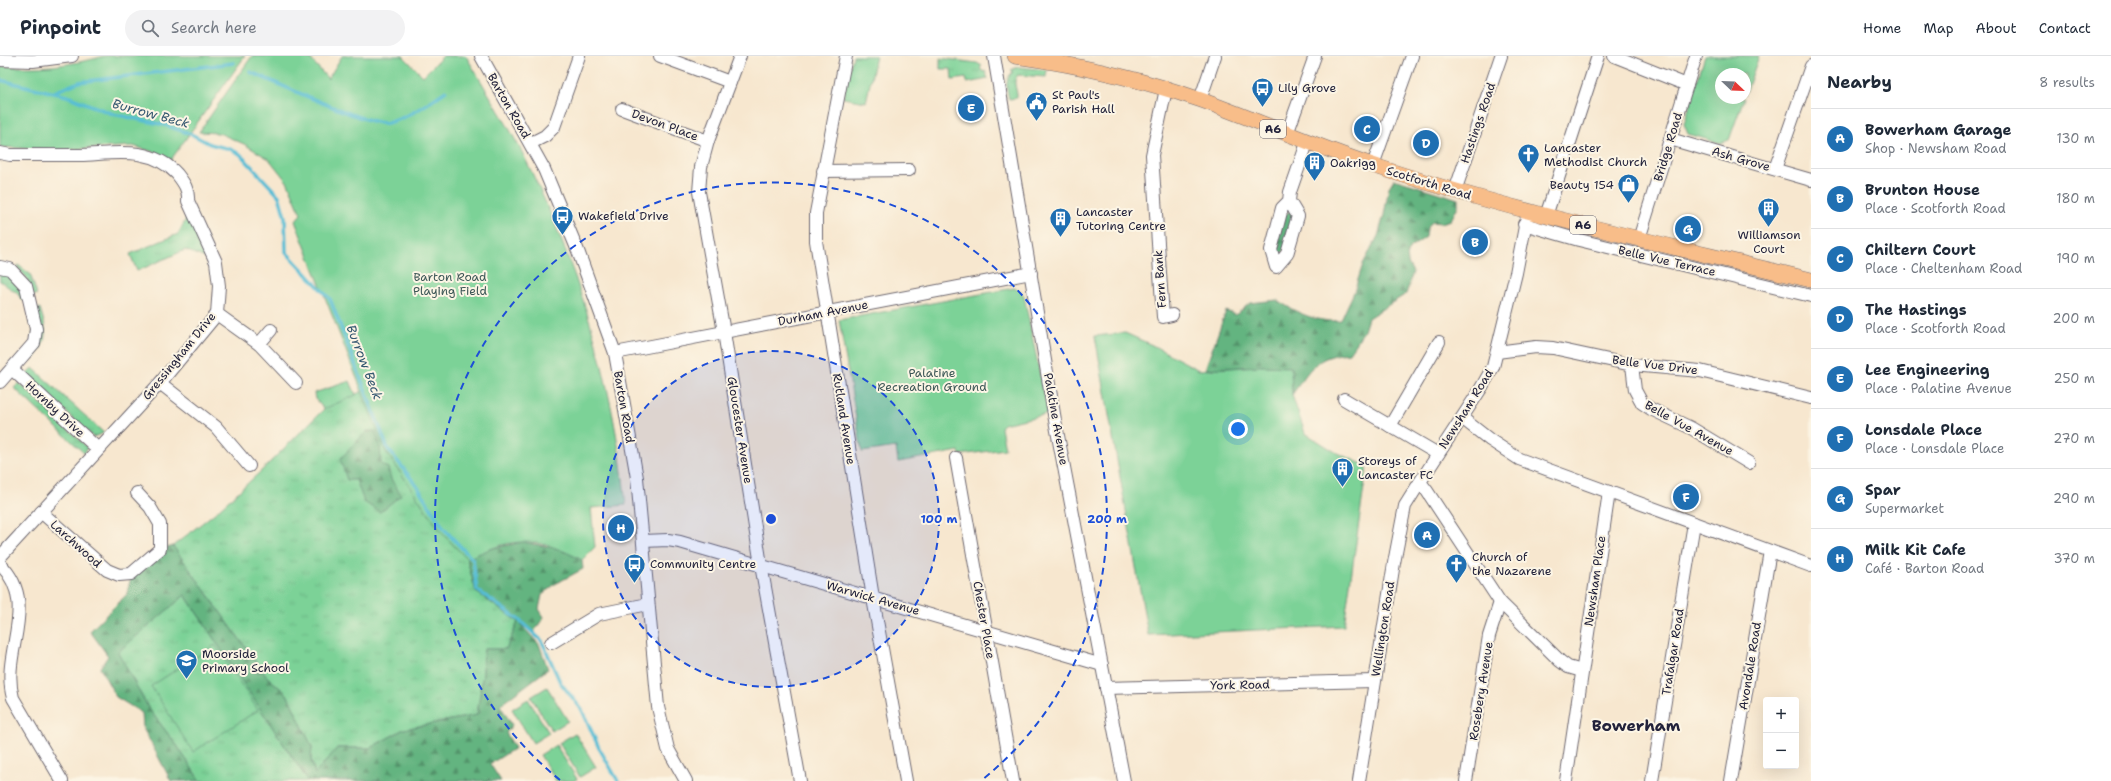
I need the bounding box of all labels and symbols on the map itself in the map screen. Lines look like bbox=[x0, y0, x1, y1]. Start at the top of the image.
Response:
north arrow bbox=[1715, 68, 1751, 104]
street label: Barton Road bbox=[484, 70, 534, 142]
bus stop icon: Lily Grove bbox=[1250, 75, 1276, 108]
place label: Lily Grove bbox=[1278, 80, 1336, 96]
street label: Hastings Road bbox=[1457, 80, 1499, 166]
place label: St Paul's Parish Hall bbox=[1052, 87, 1115, 117]
public building icon: St Paul's Parish Hall bbox=[1023, 89, 1049, 122]
pin: E bbox=[958, 93, 984, 123]
water label: Burrow Beck bbox=[111, 95, 192, 132]
street label: Devon Place bbox=[629, 106, 701, 145]
street label: Bridge Road bbox=[1650, 110, 1686, 183]
pin: C bbox=[1354, 114, 1380, 144]
road number: A6 bbox=[1260, 120, 1286, 138]
pin: D bbox=[1413, 128, 1439, 158]
place label: Lancaster Methodist Church bbox=[1544, 140, 1647, 170]
church icon: Lancaster Methodist Church bbox=[1516, 142, 1542, 175]
street label: Ash Grove bbox=[1710, 143, 1772, 175]
building icon: Oakrigg bbox=[1301, 150, 1327, 183]
place label: Oakrigg bbox=[1330, 155, 1376, 171]
street label: Scotforth Road bbox=[1385, 163, 1474, 204]
shop icon: Beauty 154 bbox=[1616, 172, 1642, 205]
place label: Beauty 154 bbox=[1550, 177, 1614, 193]
building icon: Williamson Court bbox=[1756, 195, 1782, 228]
bus stop icon: Wakefield Drive bbox=[549, 203, 575, 236]
place label: Lancaster Tutoring Centre bbox=[1076, 204, 1166, 234]
building icon: Lancaster Tutoring Centre bbox=[1048, 206, 1074, 239]
place label: Wakefield Drive bbox=[578, 208, 669, 224]
pin: G bbox=[1675, 214, 1701, 244]
road number: A6 bbox=[1570, 216, 1596, 234]
pin: B bbox=[1462, 227, 1488, 257]
place label: Williamson Court bbox=[1737, 227, 1801, 257]
street label: Belle Vue Terrace bbox=[1617, 242, 1718, 280]
street label: Fern Bank bbox=[1150, 249, 1170, 309]
park label: Barton Road Playing Field bbox=[413, 269, 487, 299]
street label: Durham Avenue bbox=[777, 296, 870, 330]
street label: Gressingham Drive bbox=[139, 309, 219, 403]
water label: Burrow Beck bbox=[342, 322, 387, 403]
street label: Belle Vue Drive bbox=[1611, 352, 1699, 378]
park label: Palatine Recreation Ground bbox=[877, 365, 987, 395]
street label: Newsham Road bbox=[1435, 366, 1497, 452]
street label: Barton Road bbox=[610, 370, 638, 445]
street label: Rutland Avenue bbox=[829, 372, 859, 466]
street label: Palatine Avenue bbox=[1040, 372, 1072, 467]
street label: Gloucester Avenue bbox=[724, 375, 756, 485]
street label: Hornby Drive bbox=[22, 377, 88, 441]
street label: Belle Vue Avenue bbox=[1642, 397, 1736, 459]
your location bbox=[1228, 419, 1248, 439]
place label: Storeys of Lancaster FC bbox=[1358, 453, 1433, 483]
building icon: Storeys of Lancaster FC bbox=[1330, 455, 1356, 488]
pin: F bbox=[1673, 482, 1699, 512]
text: 100 m bbox=[921, 511, 958, 527]
text: 200 m bbox=[1087, 511, 1127, 527]
centre of rings bbox=[764, 512, 778, 526]
pin: H bbox=[608, 513, 634, 543]
street label: Larchwood bbox=[47, 517, 106, 572]
pin: A bbox=[1414, 520, 1440, 550]
street label: Newsham Place bbox=[1581, 534, 1609, 627]
place label: Church of the Nazarene bbox=[1472, 549, 1552, 579]
bus stop icon: Community Centre bbox=[622, 551, 648, 584]
church icon: Church of the Nazarene bbox=[1444, 551, 1470, 584]
place label: Community Centre bbox=[650, 556, 756, 572]
street label: Warwick Avenue bbox=[824, 577, 922, 619]
street label: Chester Place bbox=[969, 580, 999, 660]
street label: Wellington Road bbox=[1368, 580, 1398, 678]
street label: Trafalgar Road bbox=[1658, 607, 1688, 697]
street label: Avondale Road bbox=[1735, 620, 1765, 711]
street label: Rosebery Avenue bbox=[1465, 640, 1497, 742]
place label: Moorside Primary School bbox=[202, 646, 289, 676]
school or university icon: Moorside Primary School bbox=[174, 648, 200, 681]
street label: York Road bbox=[1210, 676, 1270, 694]
district label: Bowerham bbox=[1592, 715, 1681, 736]

